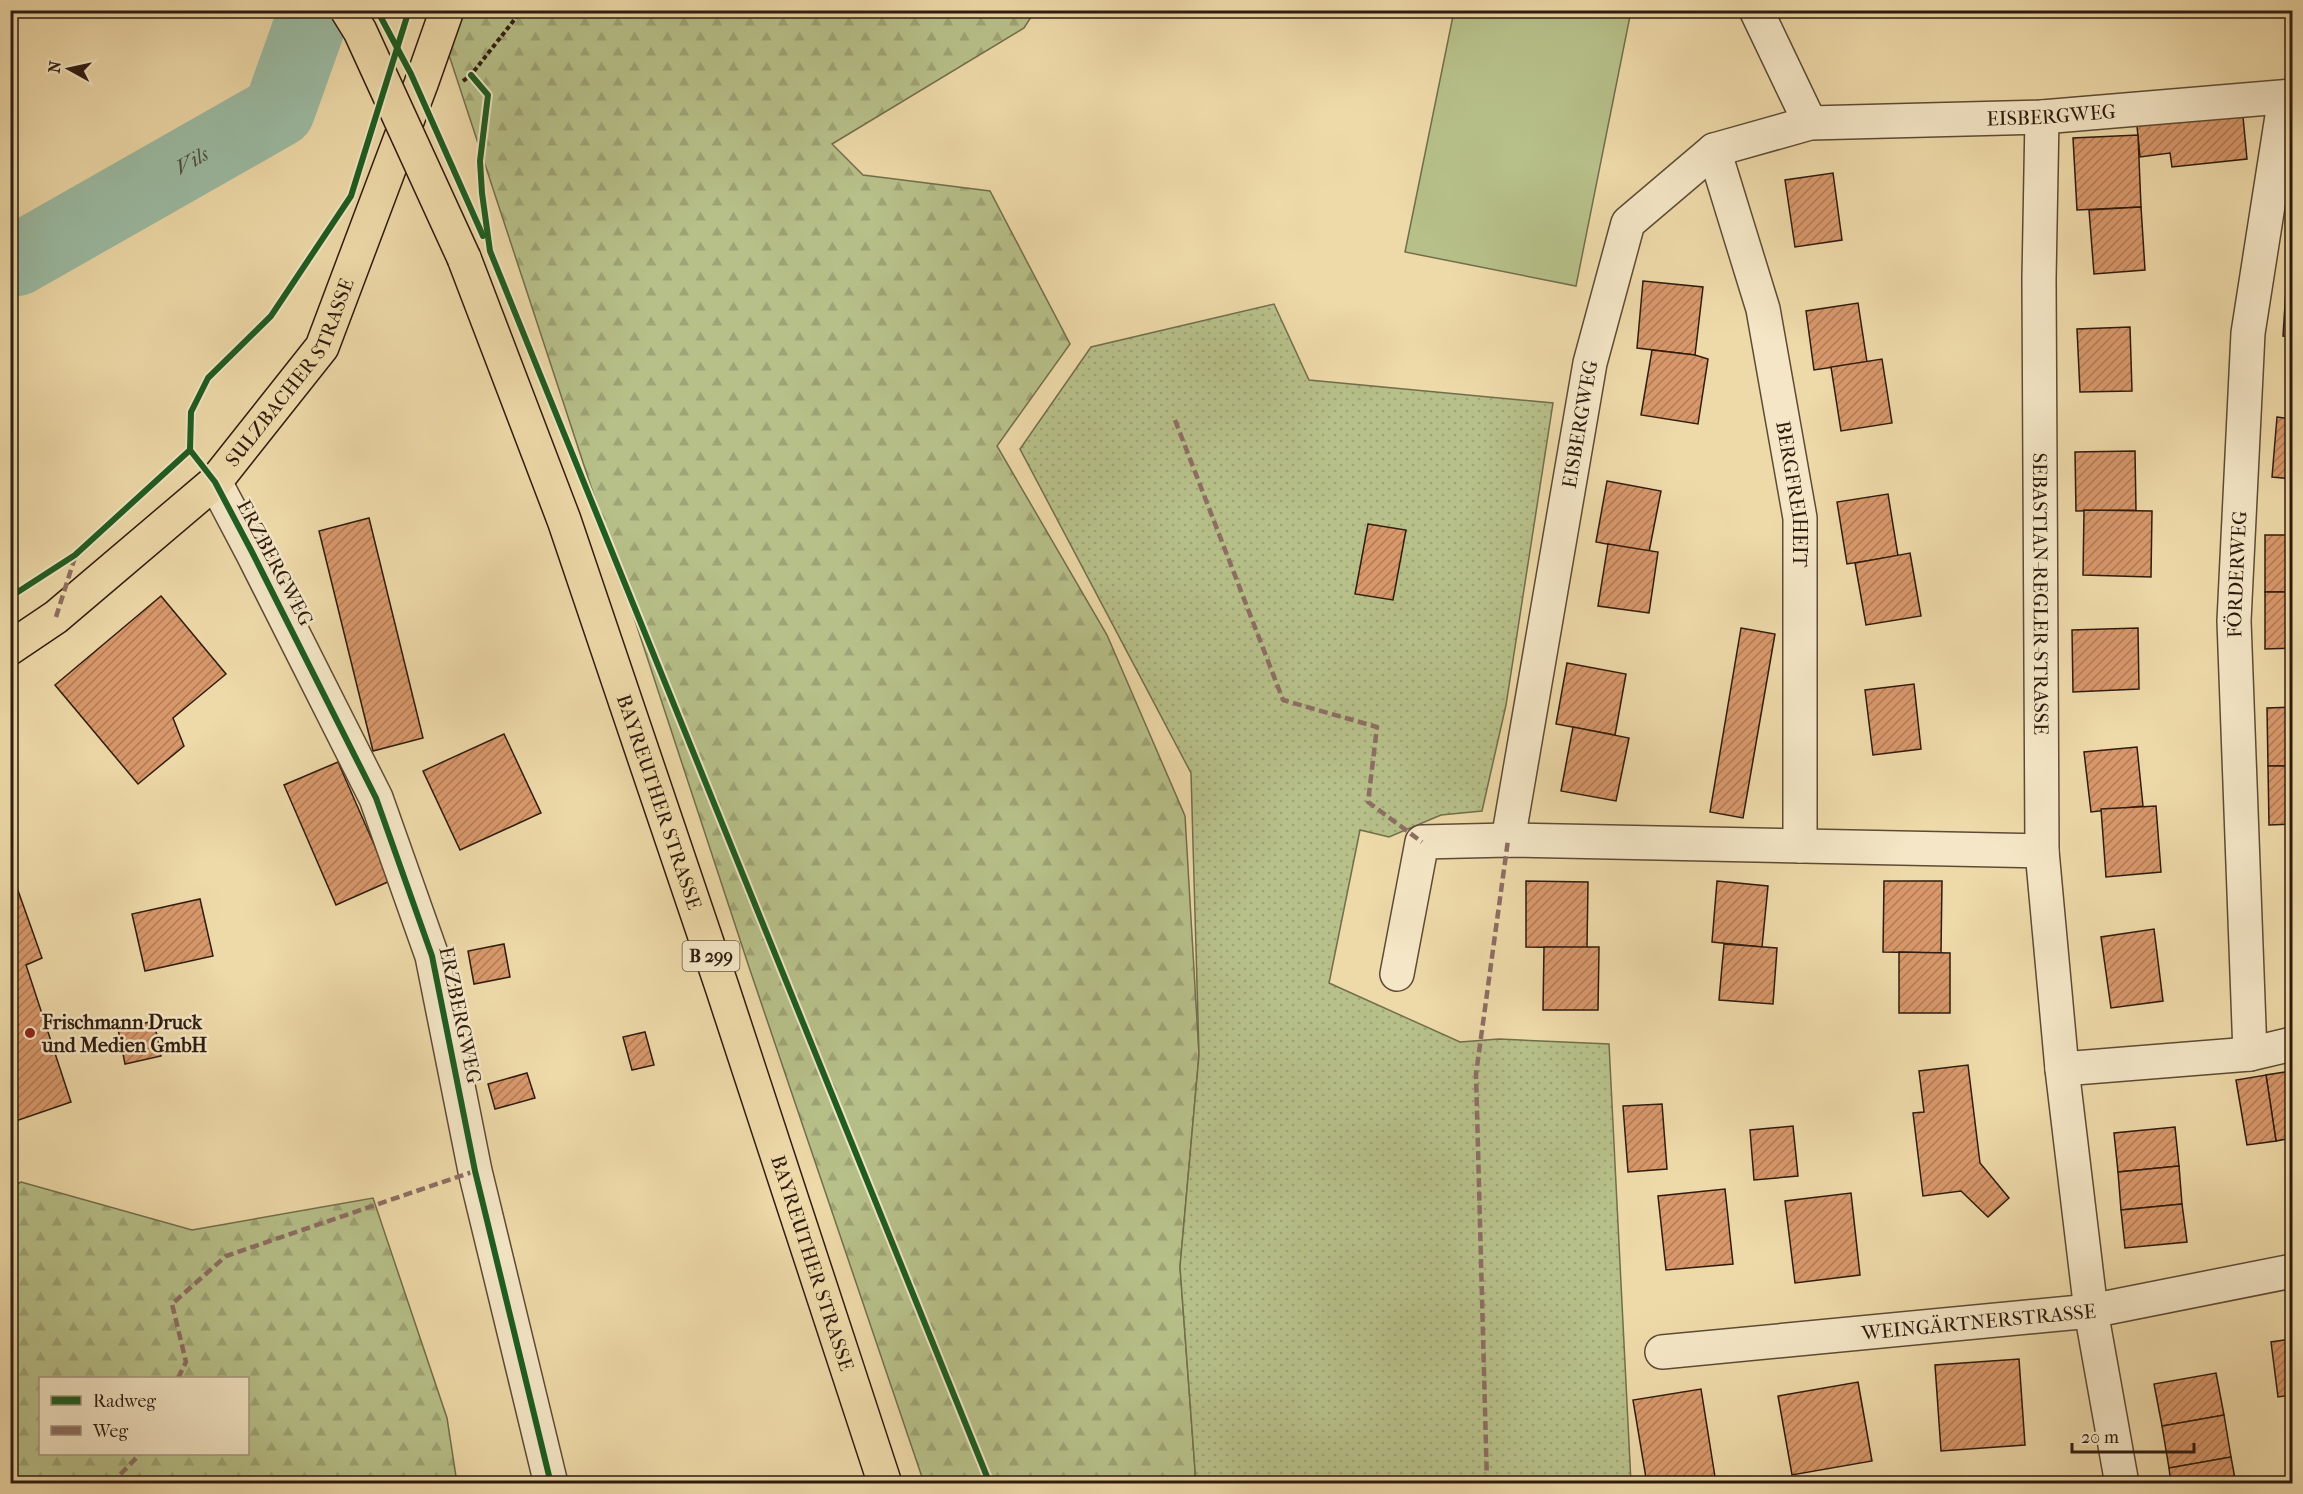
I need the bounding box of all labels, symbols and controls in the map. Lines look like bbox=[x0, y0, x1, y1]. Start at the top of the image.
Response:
north arrow bbox=[39, 39, 99, 99]
text: N bbox=[44, 59, 65, 74]
street label: EISBERGWEG bbox=[1986, 99, 2117, 130]
water label: Vils bbox=[171, 141, 213, 180]
street label: SULZBACHER STRASSE bbox=[220, 275, 358, 471]
street label: EISBERGWEG bbox=[1557, 358, 1602, 490]
street label: BERGFREIHEIT bbox=[1771, 419, 1812, 568]
street label: SEBASTIAN-REGLER-STRASSE bbox=[2028, 453, 2053, 735]
street label: ERZBERGWEG bbox=[232, 496, 318, 630]
street label: FÖRDERWEG bbox=[2221, 510, 2251, 638]
street label: BAYREUTHER STRASSE bbox=[612, 691, 706, 912]
road number: B 299 bbox=[682, 941, 740, 971]
street label: ERZBERGWEG bbox=[434, 944, 486, 1086]
place label: Frischmann Druck und Medien GmbH bbox=[41, 1011, 207, 1057]
marker: Frischmann Druck und Medien GmbH bbox=[23, 1026, 37, 1040]
street label: BAYREUTHER STRASSE bbox=[766, 1152, 859, 1374]
street label: WEINGÄRTNERSTRASSE bbox=[1859, 1299, 2097, 1344]
legend bbox=[39, 1377, 249, 1455]
text: Radweg bbox=[93, 1391, 156, 1412]
scale bar bbox=[2072, 1416, 2194, 1454]
text: Weg bbox=[92, 1421, 128, 1442]
text: 20 m bbox=[2081, 1427, 2119, 1448]

